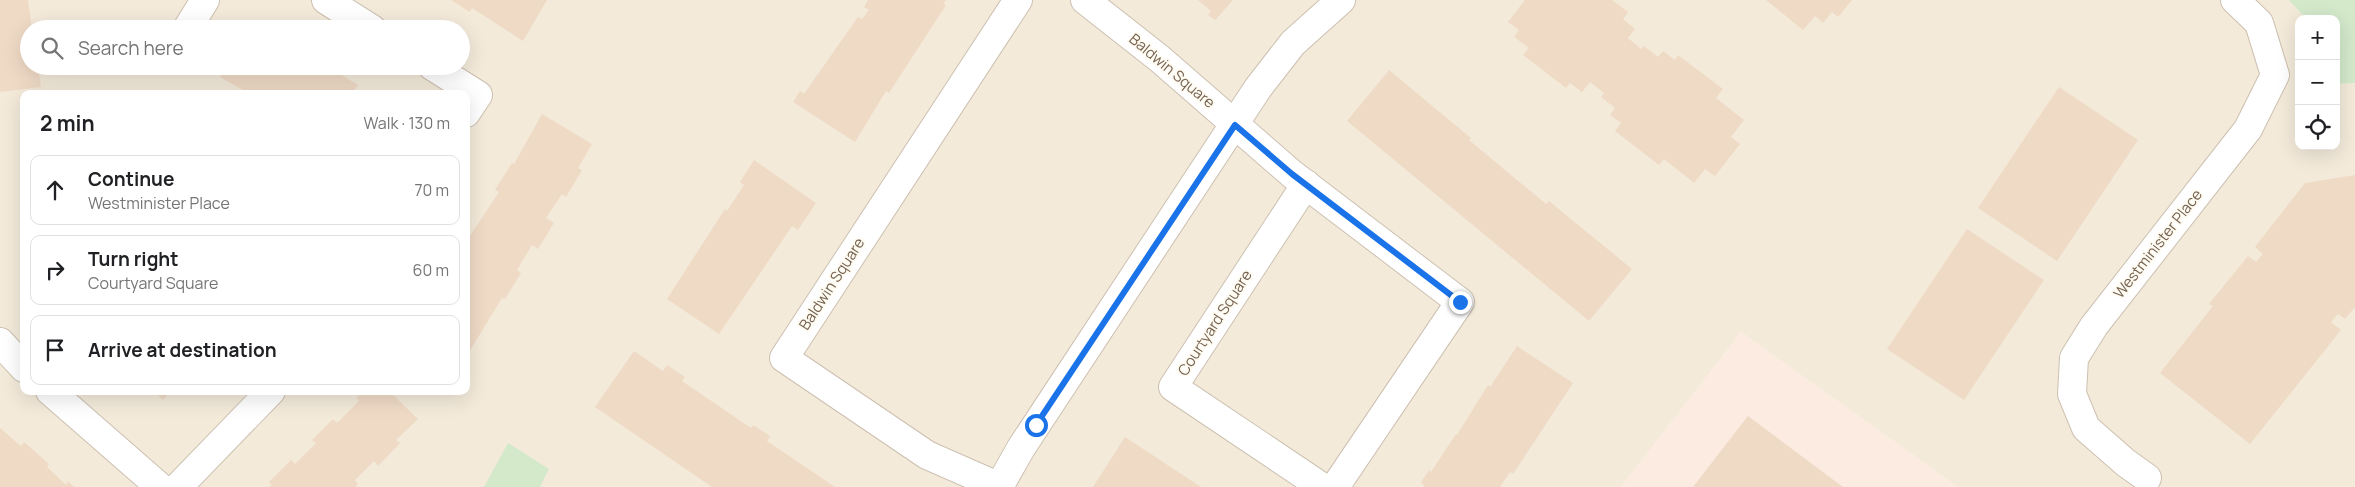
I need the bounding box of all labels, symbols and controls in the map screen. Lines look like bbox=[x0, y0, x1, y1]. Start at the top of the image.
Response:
map controls bbox=[2295, 15, 2340, 150]
button: + bbox=[2295, 15, 2340, 60]
search box bbox=[20, 20, 470, 75]
street label: Baldwin Square bbox=[1125, 28, 1220, 113]
icon: search bbox=[38, 34, 66, 62]
text: Search here bbox=[78, 35, 184, 61]
button: − bbox=[2295, 60, 2340, 105]
button: locate bbox=[2295, 105, 2340, 150]
text: 2 min bbox=[40, 109, 95, 137]
text: Walk · 130 m bbox=[364, 112, 450, 134]
text: Continue bbox=[88, 166, 174, 192]
icon: ahead bbox=[41, 176, 69, 204]
text: 70 m bbox=[414, 179, 449, 201]
street label: Westminister Place bbox=[2108, 185, 2207, 303]
text: Westminister Place bbox=[88, 192, 230, 214]
street label: Baldwin Square bbox=[794, 233, 869, 334]
text: Turn right bbox=[88, 246, 178, 272]
icon: right bbox=[41, 256, 69, 284]
text: 60 m bbox=[413, 259, 449, 281]
street label: Courtyard Square bbox=[1172, 266, 1257, 380]
text: Courtyard Square bbox=[88, 272, 218, 294]
route end bbox=[1449, 291, 1472, 314]
icon: arrive bbox=[41, 336, 69, 364]
text: Arrive at destination bbox=[88, 337, 277, 363]
route start bbox=[1025, 414, 1048, 437]

